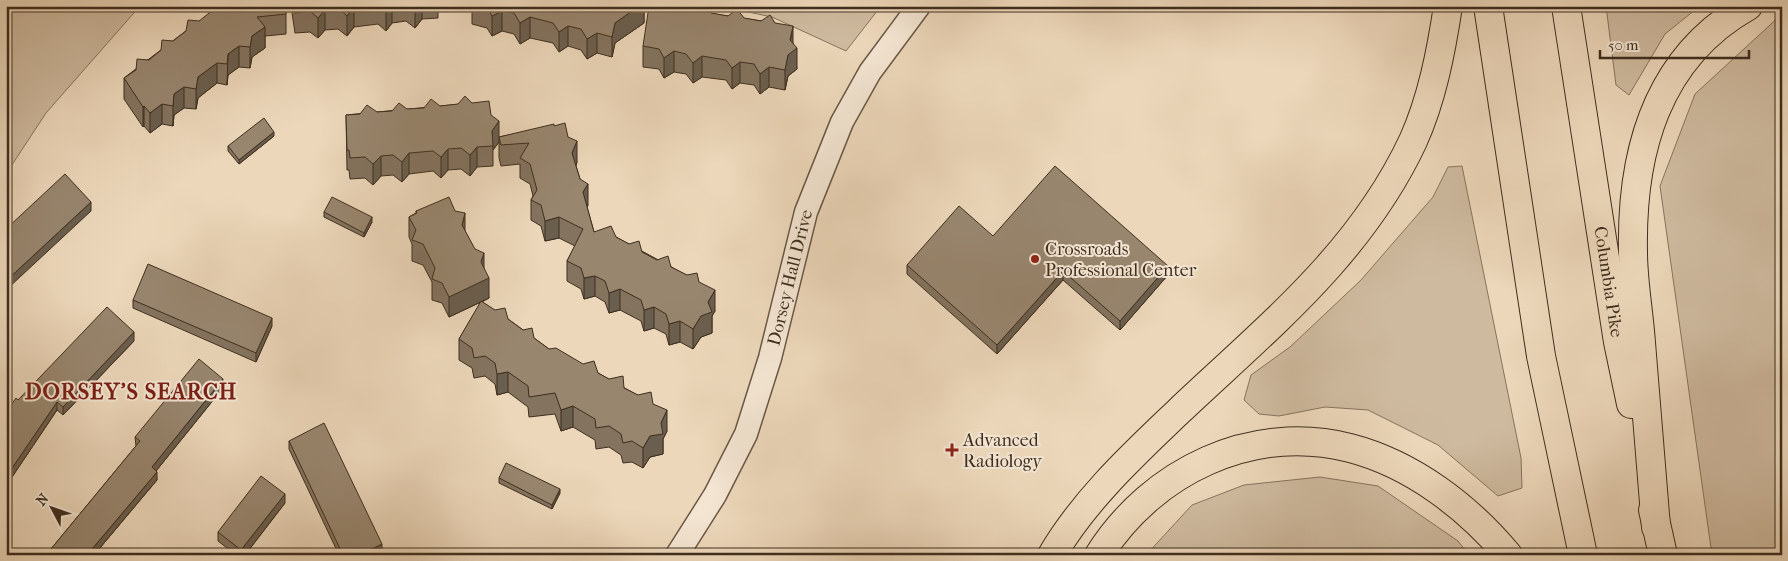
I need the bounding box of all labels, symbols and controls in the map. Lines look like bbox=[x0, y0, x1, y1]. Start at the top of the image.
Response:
scale bar bbox=[1600, 28, 1749, 60]
text: 50 m bbox=[1608, 36, 1639, 54]
street label: Dorsey Hall Drive bbox=[763, 207, 817, 348]
street label: Columbia Pike bbox=[1590, 225, 1628, 339]
place label: Crossroads Professional Center bbox=[1045, 239, 1197, 281]
marker: Crossroads Professional Center bbox=[1029, 253, 1041, 265]
district label: DORSEY'S SEARCH bbox=[25, 379, 237, 405]
place label: Advanced Radiology bbox=[962, 430, 1043, 472]
marker: Advanced Radiology bbox=[945, 443, 959, 457]
north arrow bbox=[28, 484, 78, 534]
text: N bbox=[33, 490, 53, 509]

